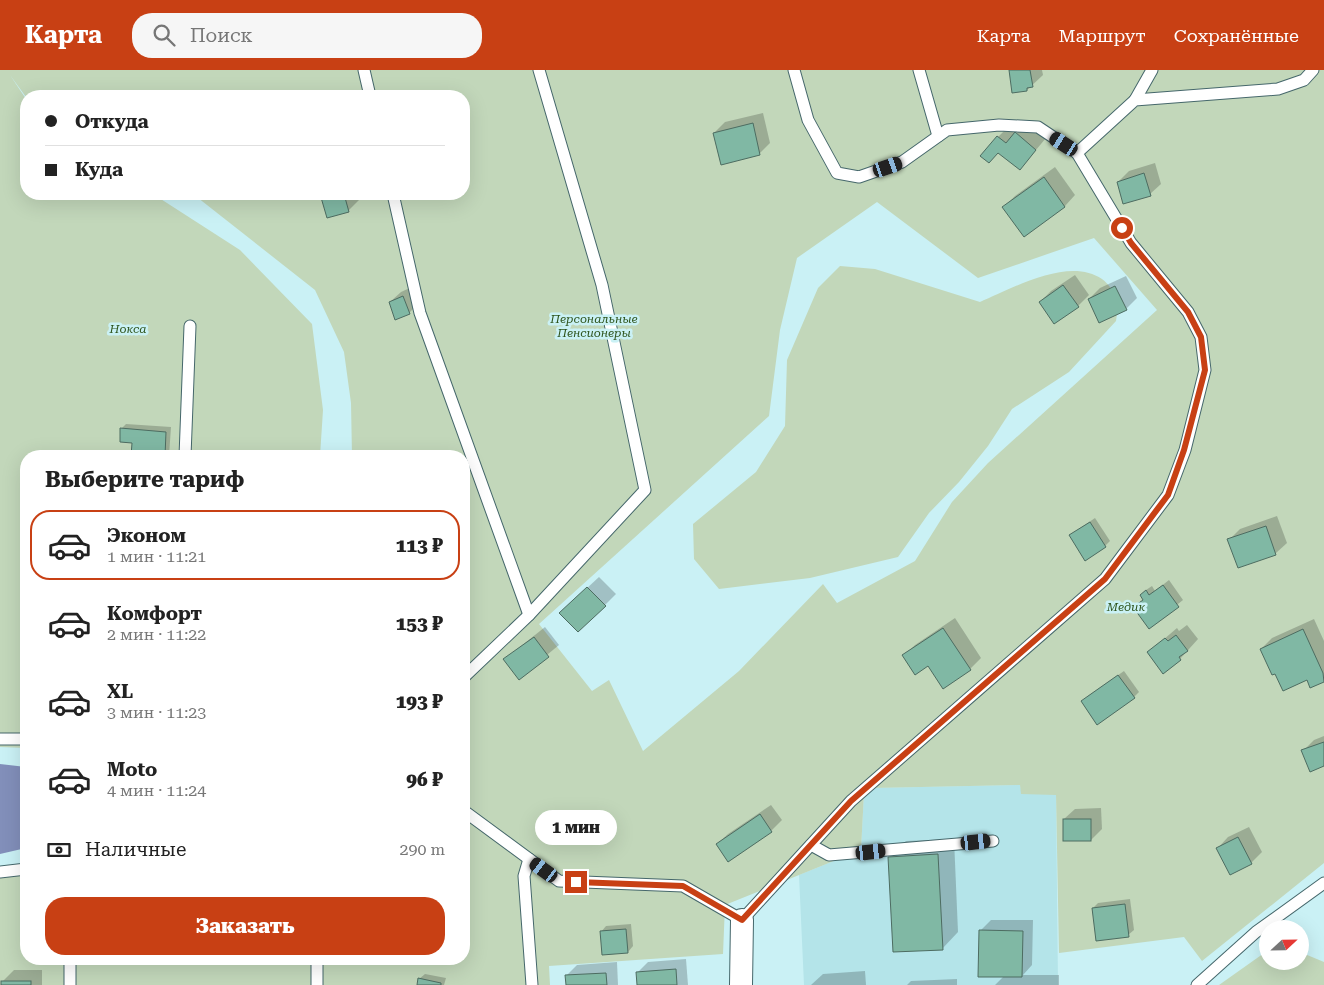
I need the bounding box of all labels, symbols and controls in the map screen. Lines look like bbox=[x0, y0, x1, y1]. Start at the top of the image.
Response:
search box bbox=[132, 13, 482, 58]
text: Карта bbox=[25, 21, 102, 49]
icon: search bbox=[150, 21, 178, 49]
text: Поиск bbox=[190, 24, 253, 47]
text: Карта bbox=[977, 25, 1031, 46]
text: Маршрут bbox=[1059, 25, 1146, 46]
text: Сохранённые bbox=[1174, 25, 1299, 46]
text: Откуда bbox=[75, 110, 149, 133]
car bbox=[1047, 130, 1080, 158]
car bbox=[871, 155, 904, 179]
text: Куда bbox=[75, 158, 123, 181]
route start bbox=[1111, 217, 1133, 239]
park label: Персональные Пенсионеры bbox=[549, 312, 638, 340]
park label: Нокса bbox=[109, 322, 146, 336]
text: Выберите тариф bbox=[45, 467, 244, 492]
icon: car bbox=[47, 523, 92, 568]
text: Эконом bbox=[107, 524, 186, 547]
text: 113 ₽ bbox=[396, 534, 443, 557]
text: 1 мин · 11:21 bbox=[107, 547, 206, 566]
park label: Медик bbox=[1106, 600, 1146, 614]
icon: car bbox=[47, 601, 92, 646]
text: Комфорт bbox=[107, 602, 202, 625]
text: 153 ₽ bbox=[396, 612, 443, 635]
text: 2 мин · 11:22 bbox=[107, 625, 206, 644]
icon: car bbox=[47, 679, 92, 724]
text: XL bbox=[107, 680, 133, 703]
text: 193 ₽ bbox=[396, 690, 443, 713]
text: 3 мин · 11:23 bbox=[107, 703, 206, 722]
icon: car bbox=[47, 757, 92, 802]
text: Moto bbox=[107, 758, 157, 781]
text: 96 ₽ bbox=[406, 768, 443, 791]
text: 4 мин · 11:24 bbox=[107, 781, 206, 800]
callout: 1 мин bbox=[535, 810, 617, 844]
text: 1 мин bbox=[552, 818, 600, 837]
car bbox=[960, 833, 991, 851]
icon: cash bbox=[45, 836, 73, 864]
text: Наличные bbox=[85, 838, 186, 861]
text: 290 m bbox=[399, 840, 445, 859]
car bbox=[855, 843, 886, 861]
car bbox=[527, 855, 560, 885]
route end bbox=[565, 871, 587, 893]
button: Заказать bbox=[45, 897, 445, 955]
north arrow bbox=[1259, 920, 1309, 970]
map controls bbox=[1259, 920, 1309, 970]

